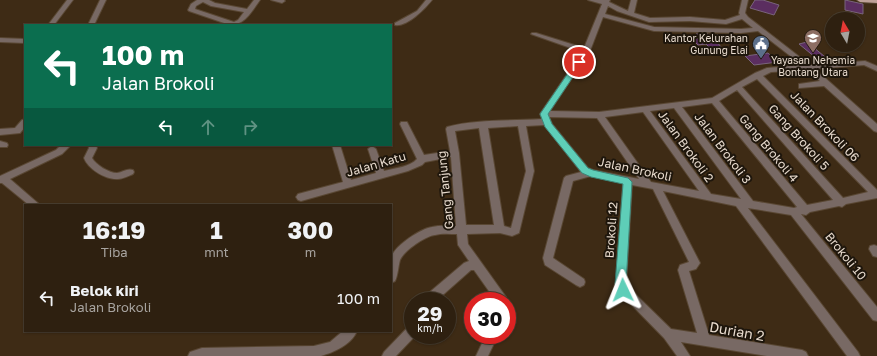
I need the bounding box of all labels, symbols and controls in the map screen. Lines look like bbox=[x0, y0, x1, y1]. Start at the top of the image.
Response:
north arrow bbox=[825, 12, 865, 52]
map controls bbox=[825, 12, 865, 52]
school or university icon: Yayasan Nehemia Bontang Utara bbox=[803, 28, 823, 53]
place label: Kantor Kelurahan Gunung Elai bbox=[664, 32, 748, 56]
public building icon: Kantor Kelurahan Gunung Elai bbox=[751, 34, 771, 59]
text: 100 m bbox=[102, 38, 184, 71]
icon: left bbox=[36, 40, 88, 92]
pin bbox=[562, 45, 596, 79]
icon: arrive bbox=[568, 51, 590, 73]
place label: Yayasan Nehemia Bontang Utara bbox=[771, 54, 855, 78]
text: Jalan Brokoli bbox=[102, 72, 215, 94]
street label: Jalan Brokoli 06 bbox=[787, 87, 863, 165]
street label: Gang Brokoli 5 bbox=[765, 101, 833, 173]
street label: Jalan Brokoli 2 bbox=[655, 107, 717, 185]
street label: Jalan Brokoli 3 bbox=[691, 110, 755, 186]
street label: Gang Brokoli 4 bbox=[736, 111, 802, 185]
icon: left bbox=[155, 116, 177, 138]
icon: ahead bbox=[197, 116, 219, 138]
icon: right bbox=[239, 116, 261, 138]
street label: Jalan Katu bbox=[344, 148, 408, 180]
street label: Gang Tanjung bbox=[433, 150, 457, 230]
street label: Jalan Brokoli bbox=[597, 154, 673, 184]
street label: Brokoli 12 bbox=[602, 201, 620, 259]
text: 16:19 bbox=[83, 215, 146, 244]
text: 1 bbox=[210, 215, 223, 244]
text: 300 bbox=[287, 215, 333, 244]
street label: Brokoli 10 bbox=[822, 229, 870, 283]
text: Tiba bbox=[101, 244, 128, 260]
text: mnt bbox=[204, 244, 229, 260]
text: m bbox=[305, 244, 316, 260]
position arrow bbox=[602, 269, 644, 311]
text: Belok kiri bbox=[70, 281, 139, 299]
icon: left bbox=[36, 287, 58, 309]
text: 100 m bbox=[337, 289, 380, 307]
speed limit sign: 30 bbox=[464, 292, 516, 344]
text: Jalan Brokoli bbox=[70, 299, 151, 315]
text: 29 bbox=[418, 301, 442, 325]
street label: Durian 2 bbox=[708, 318, 766, 344]
text: km/h bbox=[417, 322, 443, 334]

